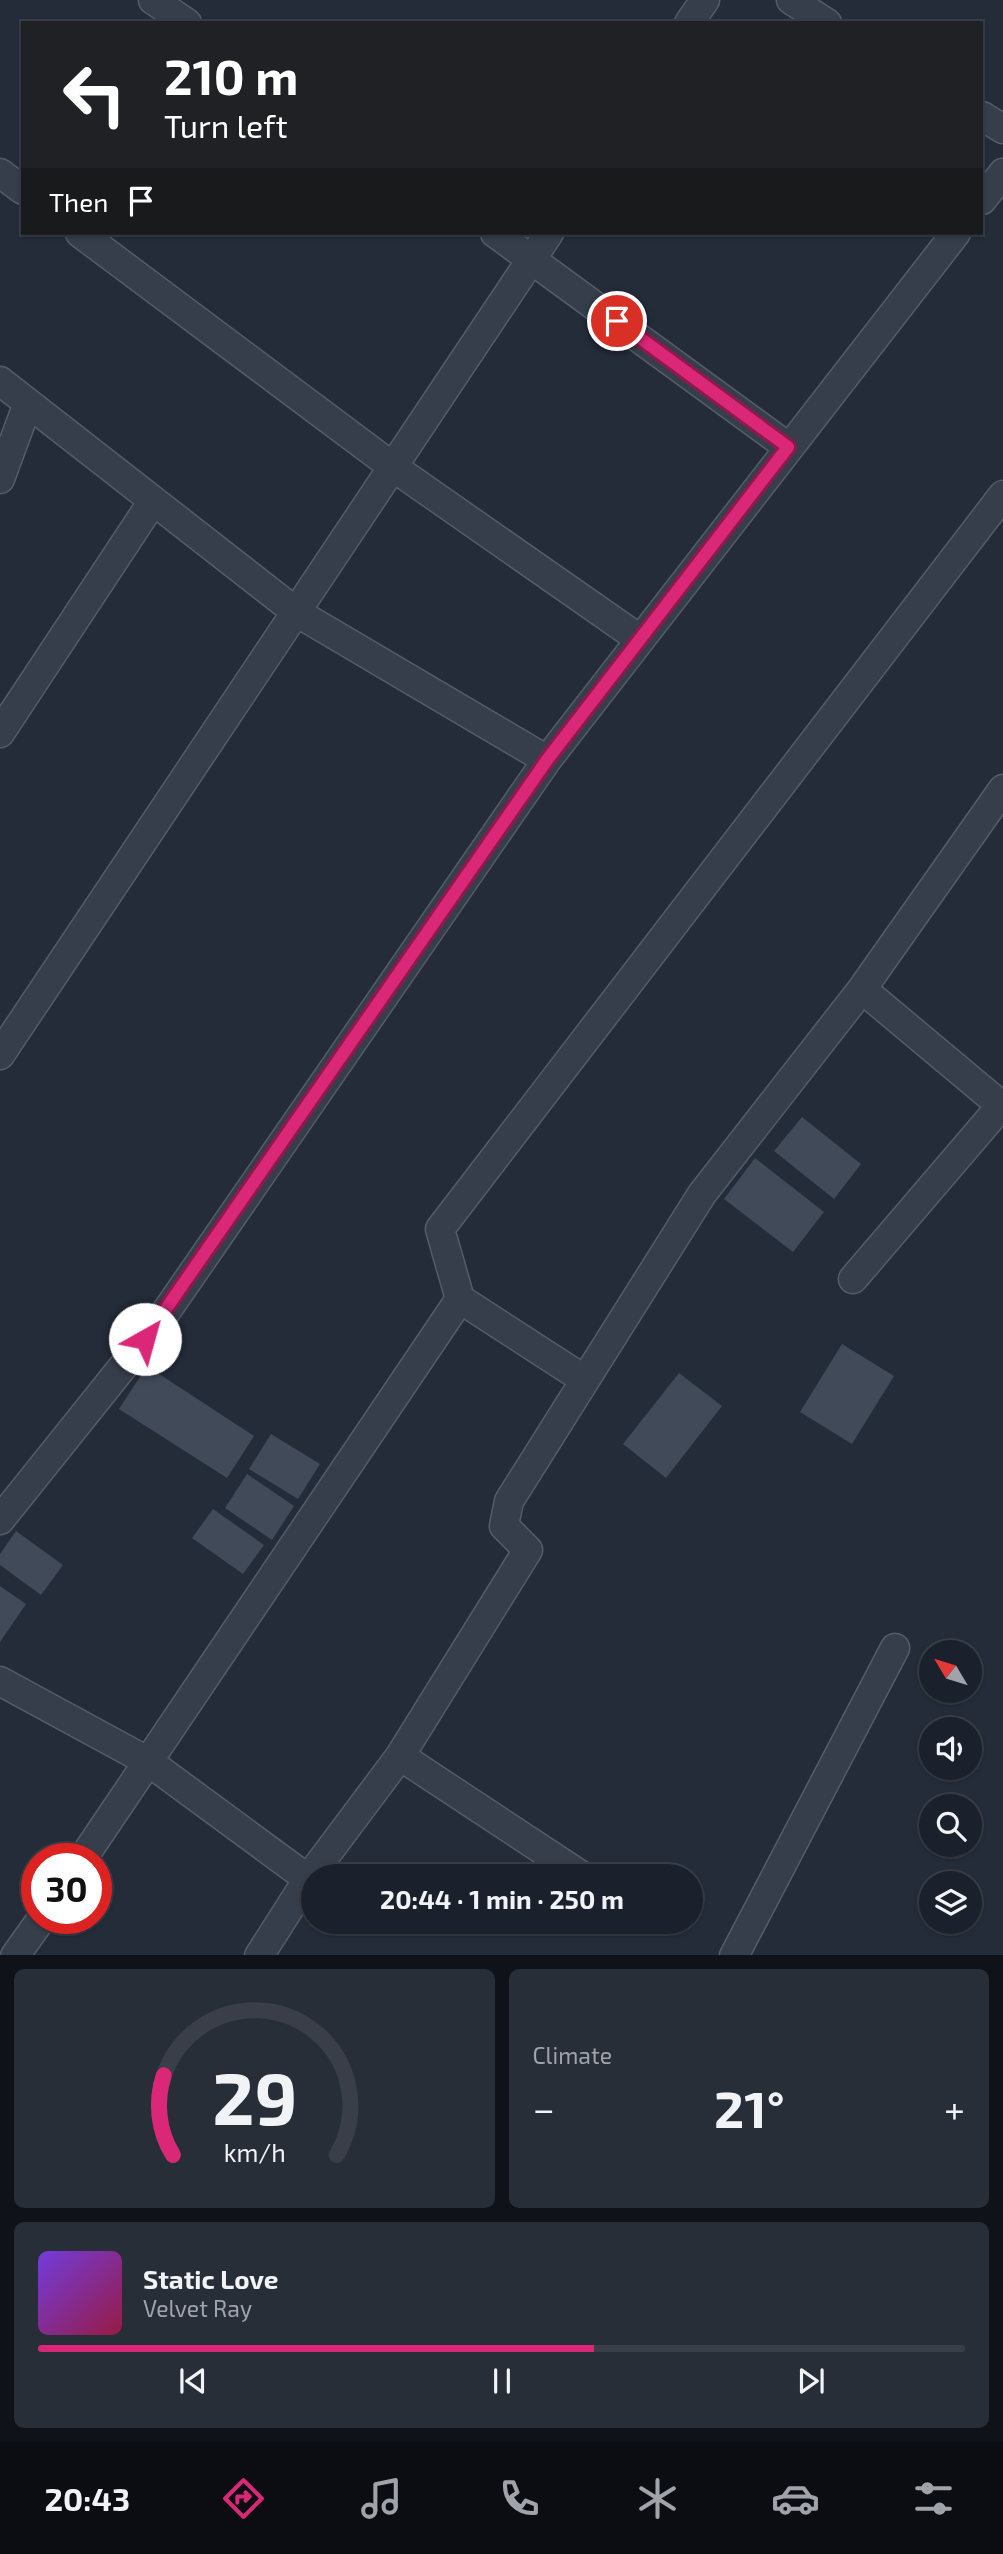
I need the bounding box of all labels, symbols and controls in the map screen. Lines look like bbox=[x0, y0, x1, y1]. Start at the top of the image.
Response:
text: 210 m bbox=[164, 46, 298, 105]
icon: left bbox=[49, 49, 140, 140]
text: Turn left bbox=[164, 106, 288, 144]
icon: arrive bbox=[122, 182, 160, 220]
text: Then bbox=[49, 186, 108, 217]
pin bbox=[587, 291, 647, 351]
icon: arrive bbox=[598, 302, 636, 340]
position arrow bbox=[108, 1302, 182, 1376]
north arrow bbox=[919, 1640, 982, 1703]
map controls bbox=[919, 1640, 982, 1934]
button: sound bbox=[919, 1717, 982, 1780]
button: search bbox=[919, 1794, 982, 1857]
speed limit sign: 30 bbox=[21, 1843, 112, 1934]
button: layers bbox=[919, 1871, 982, 1934]
text: 20:44 · 1 min · 250 m bbox=[380, 1883, 624, 1914]
text: Climate bbox=[533, 2041, 612, 2069]
text: 29 bbox=[212, 2052, 297, 2140]
text: 21° bbox=[714, 2076, 785, 2138]
text: − bbox=[533, 2085, 555, 2131]
text: + bbox=[944, 2085, 965, 2131]
text: km/h bbox=[223, 2136, 285, 2166]
text: Static Love bbox=[143, 2263, 279, 2294]
text: Velvet Ray bbox=[143, 2294, 252, 2322]
icon: previous bbox=[174, 2362, 212, 2400]
icon: pause bbox=[483, 2362, 521, 2400]
icon: next bbox=[792, 2362, 830, 2400]
icon: directions bbox=[219, 2474, 268, 2523]
icon: music bbox=[357, 2474, 406, 2523]
icon: phone bbox=[495, 2474, 544, 2523]
icon: climate bbox=[633, 2474, 682, 2523]
icon: car bbox=[771, 2474, 820, 2523]
icon: filters bbox=[909, 2474, 958, 2523]
text: 20:43 bbox=[45, 2479, 130, 2517]

